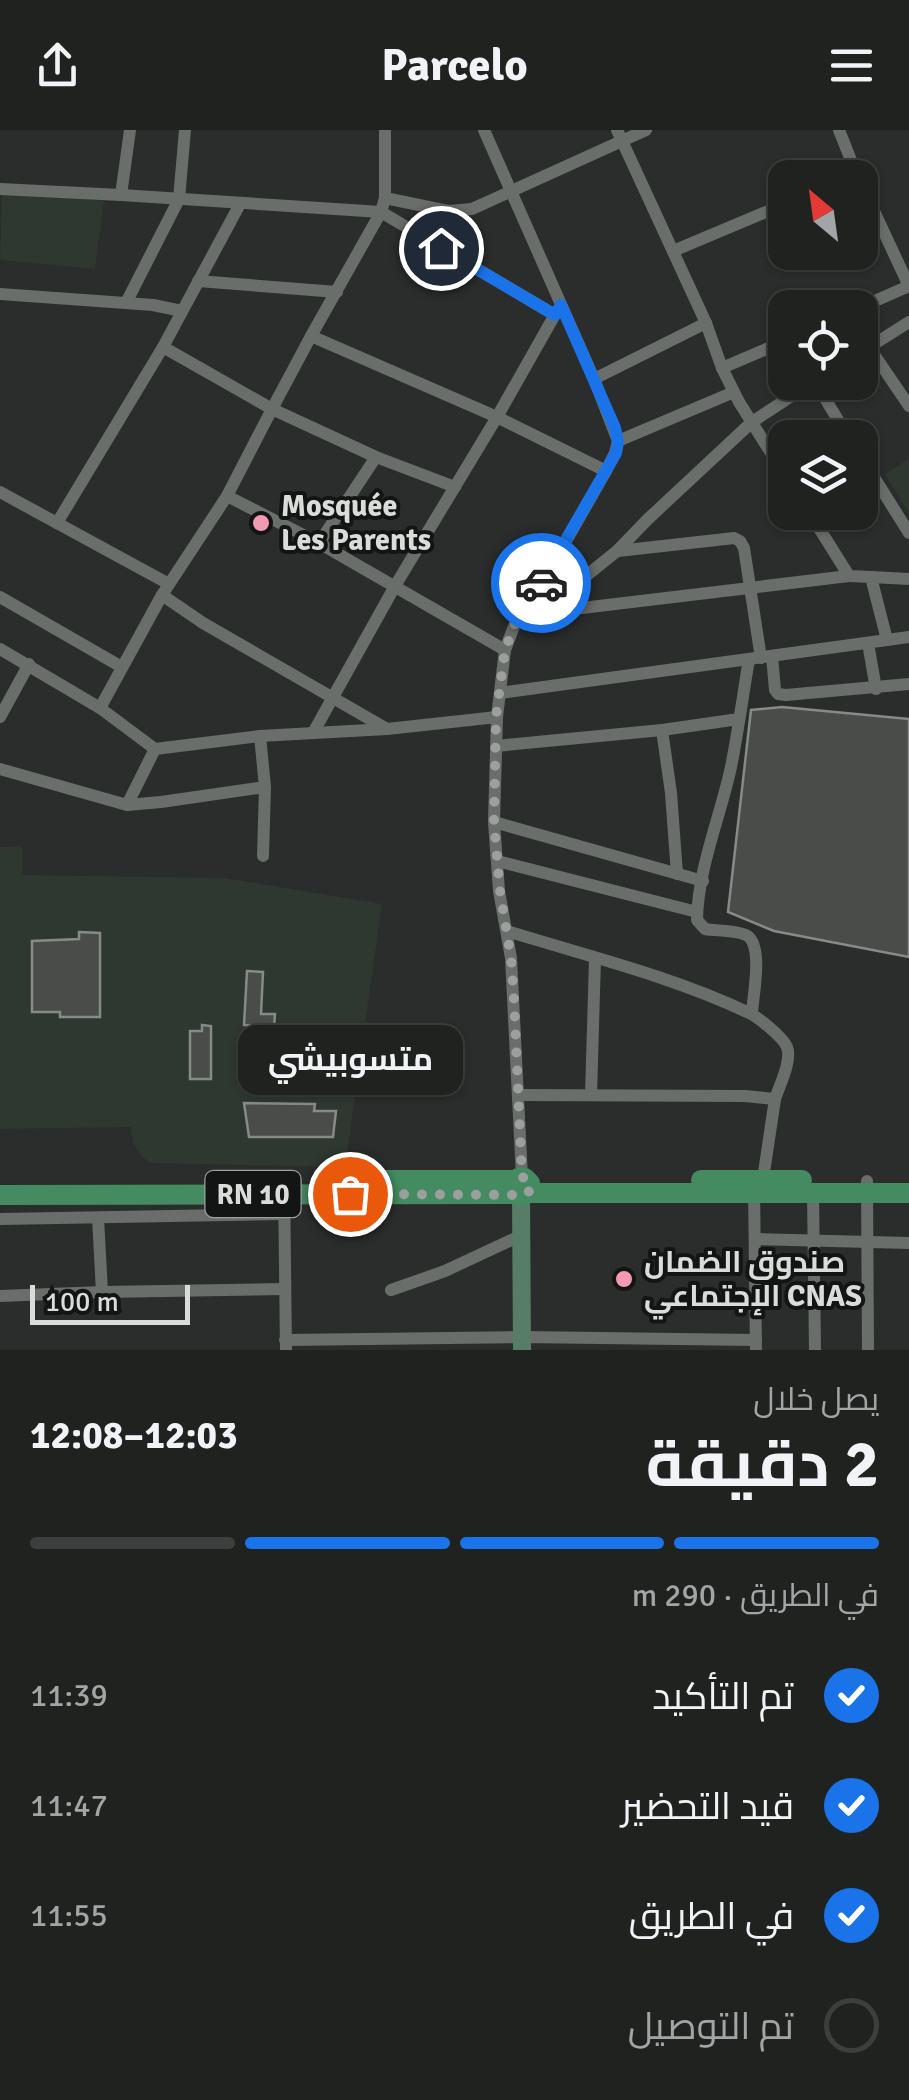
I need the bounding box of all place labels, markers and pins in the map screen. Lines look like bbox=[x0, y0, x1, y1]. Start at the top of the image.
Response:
pin bbox=[399, 206, 484, 291]
place label: Mosquée Les Parents bbox=[281, 488, 431, 559]
marker: Mosquée Les Parents bbox=[250, 512, 272, 534]
callout: متسوبيشي bbox=[238, 1024, 462, 1094]
pin bbox=[308, 1152, 393, 1237]
place label: صندوق الضمان الإجتماعي CNAS bbox=[644, 1244, 862, 1320]
marker: صندوق الضمان الإجتماعي CNAS bbox=[613, 1268, 635, 1290]

